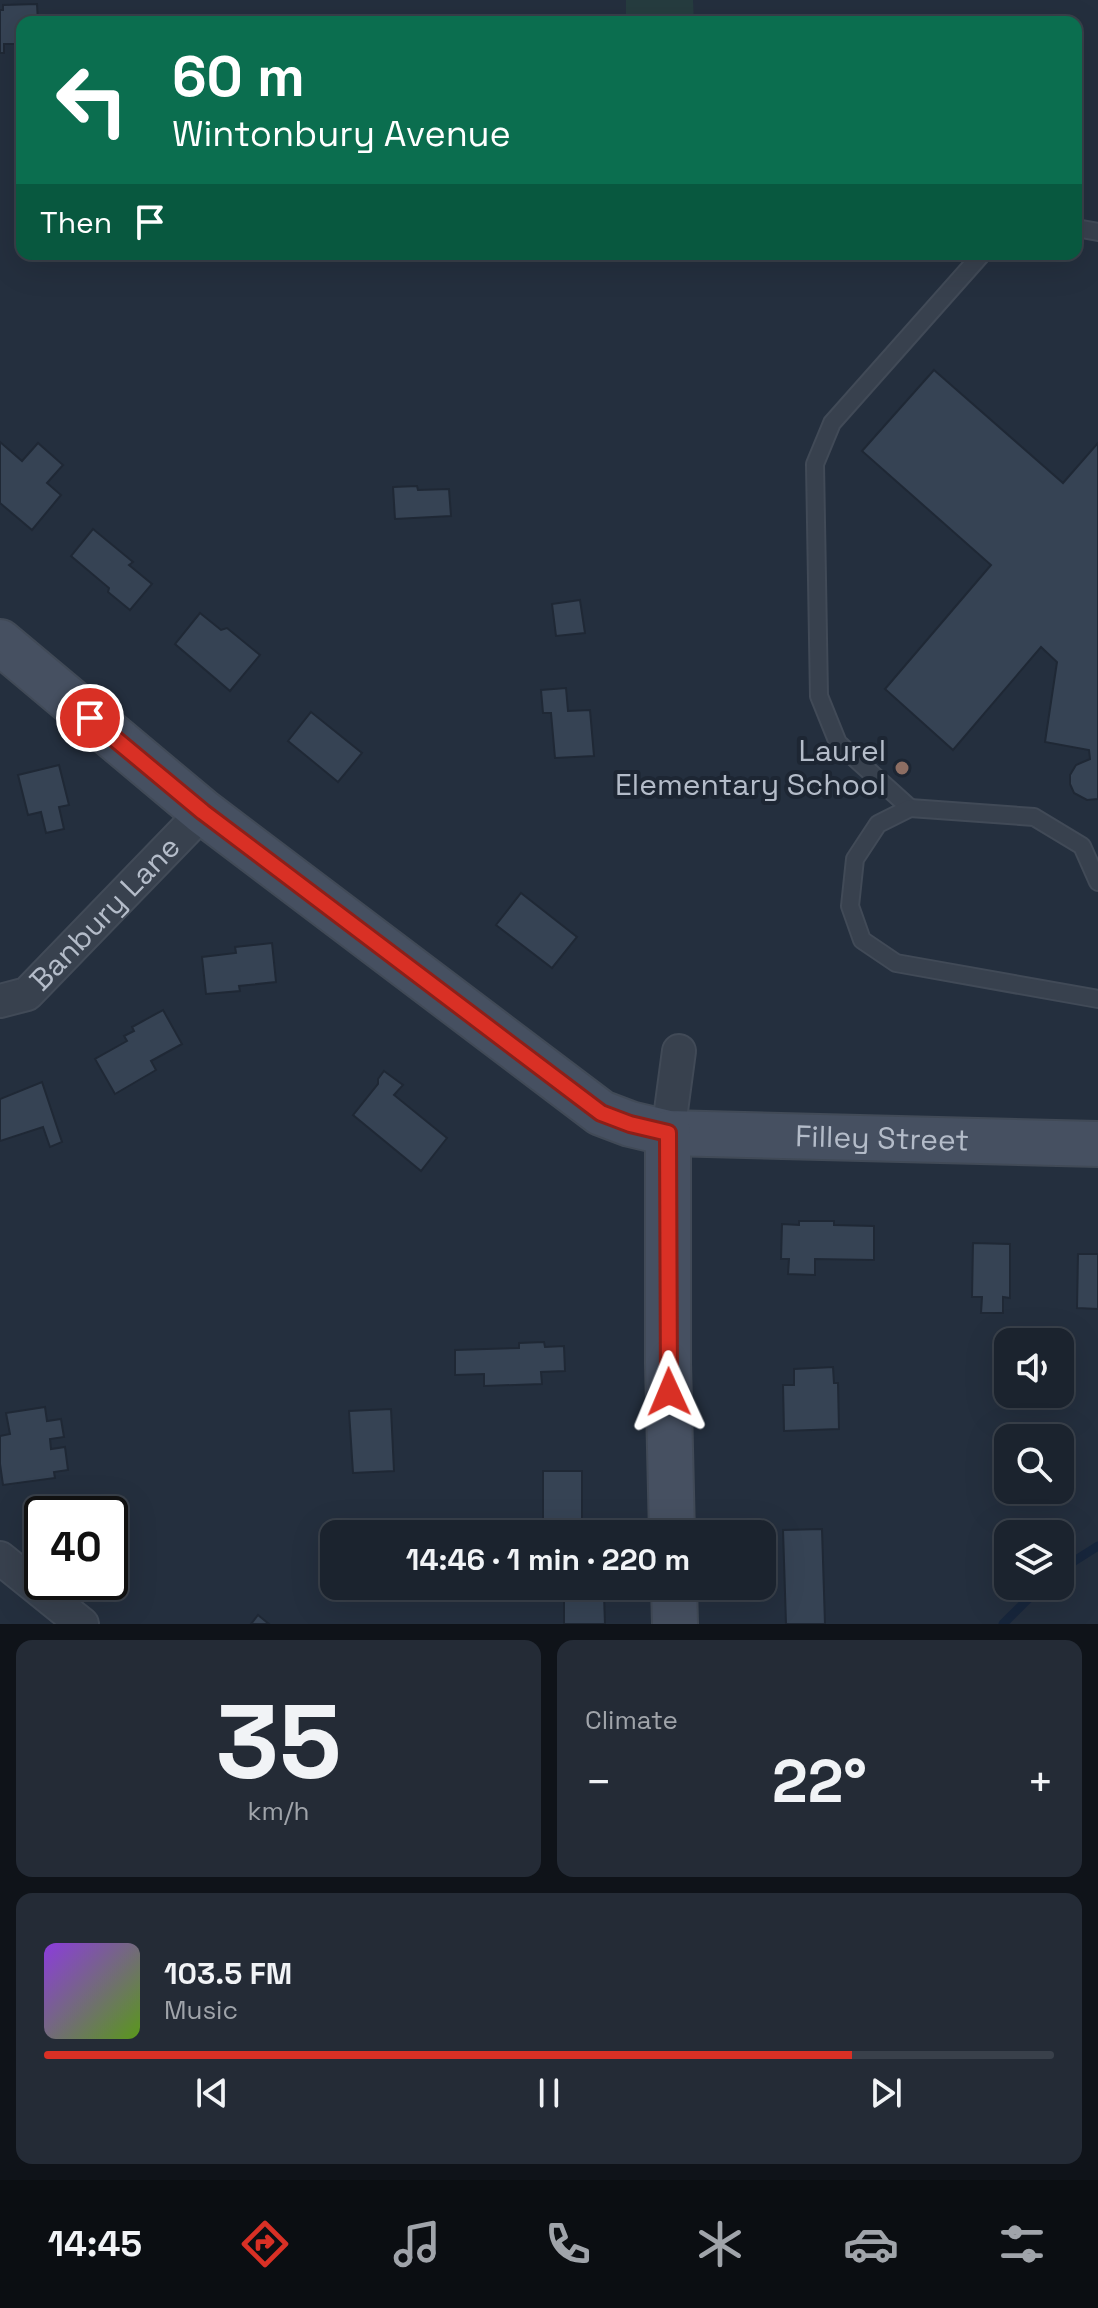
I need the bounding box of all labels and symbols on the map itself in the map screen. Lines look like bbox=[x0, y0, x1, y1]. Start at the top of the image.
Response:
pin bbox=[56, 684, 124, 752]
place label: Laurel Elementary School bbox=[615, 731, 886, 804]
marker: Laurel Elementary School bbox=[893, 759, 911, 777]
street label: Banbury Lane bbox=[21, 827, 188, 999]
street label: Filley Street bbox=[795, 1116, 969, 1160]
position arrow bbox=[627, 1350, 711, 1434]
speed limit sign: 40 bbox=[24, 1496, 128, 1600]

